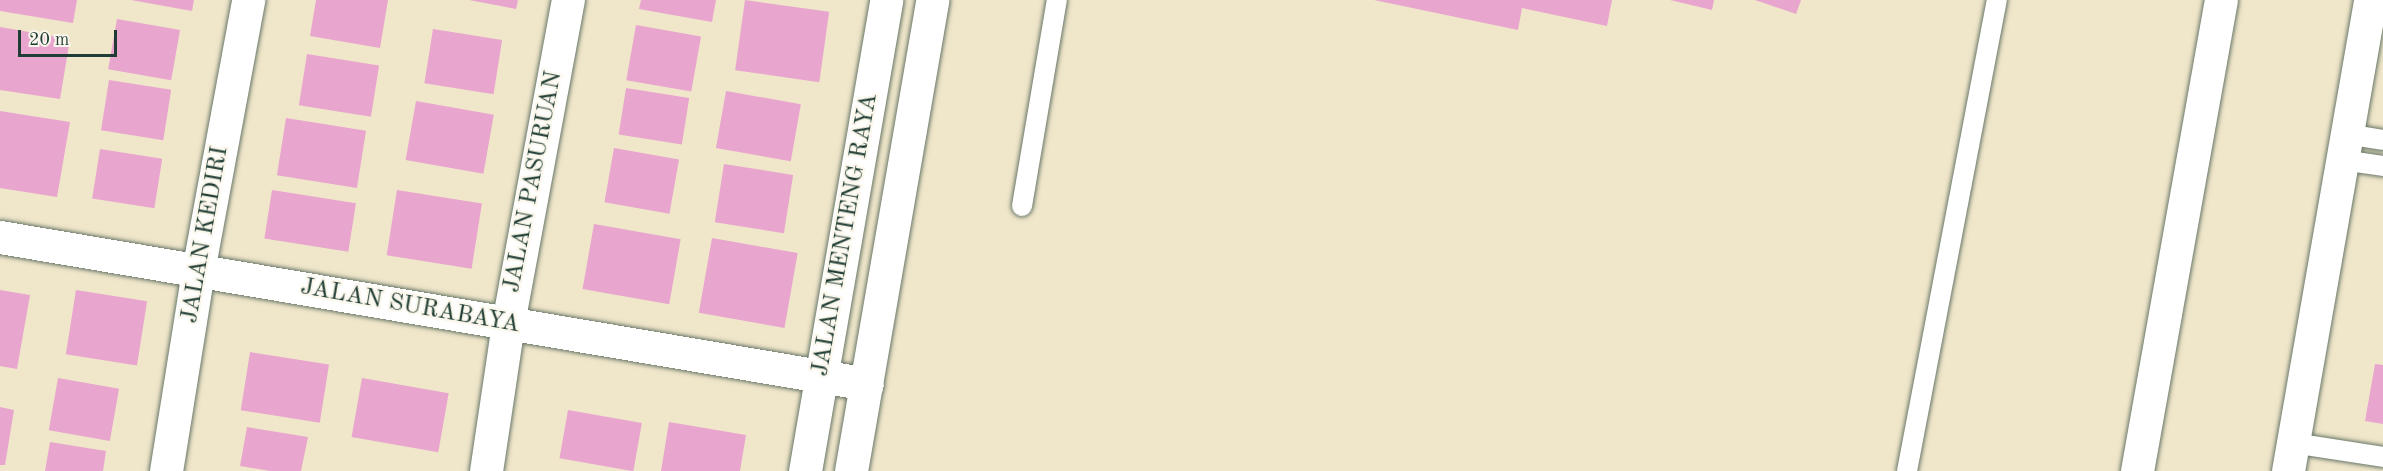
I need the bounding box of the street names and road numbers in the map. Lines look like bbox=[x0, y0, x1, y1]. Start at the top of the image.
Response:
street label: JALAN PASURUAN bbox=[498, 69, 570, 295]
street label: JALAN MENTENG RAYA bbox=[807, 91, 885, 379]
street label: JALAN KEDIRI bbox=[176, 144, 236, 326]
street label: JALAN SURABAYA bbox=[298, 274, 522, 340]

